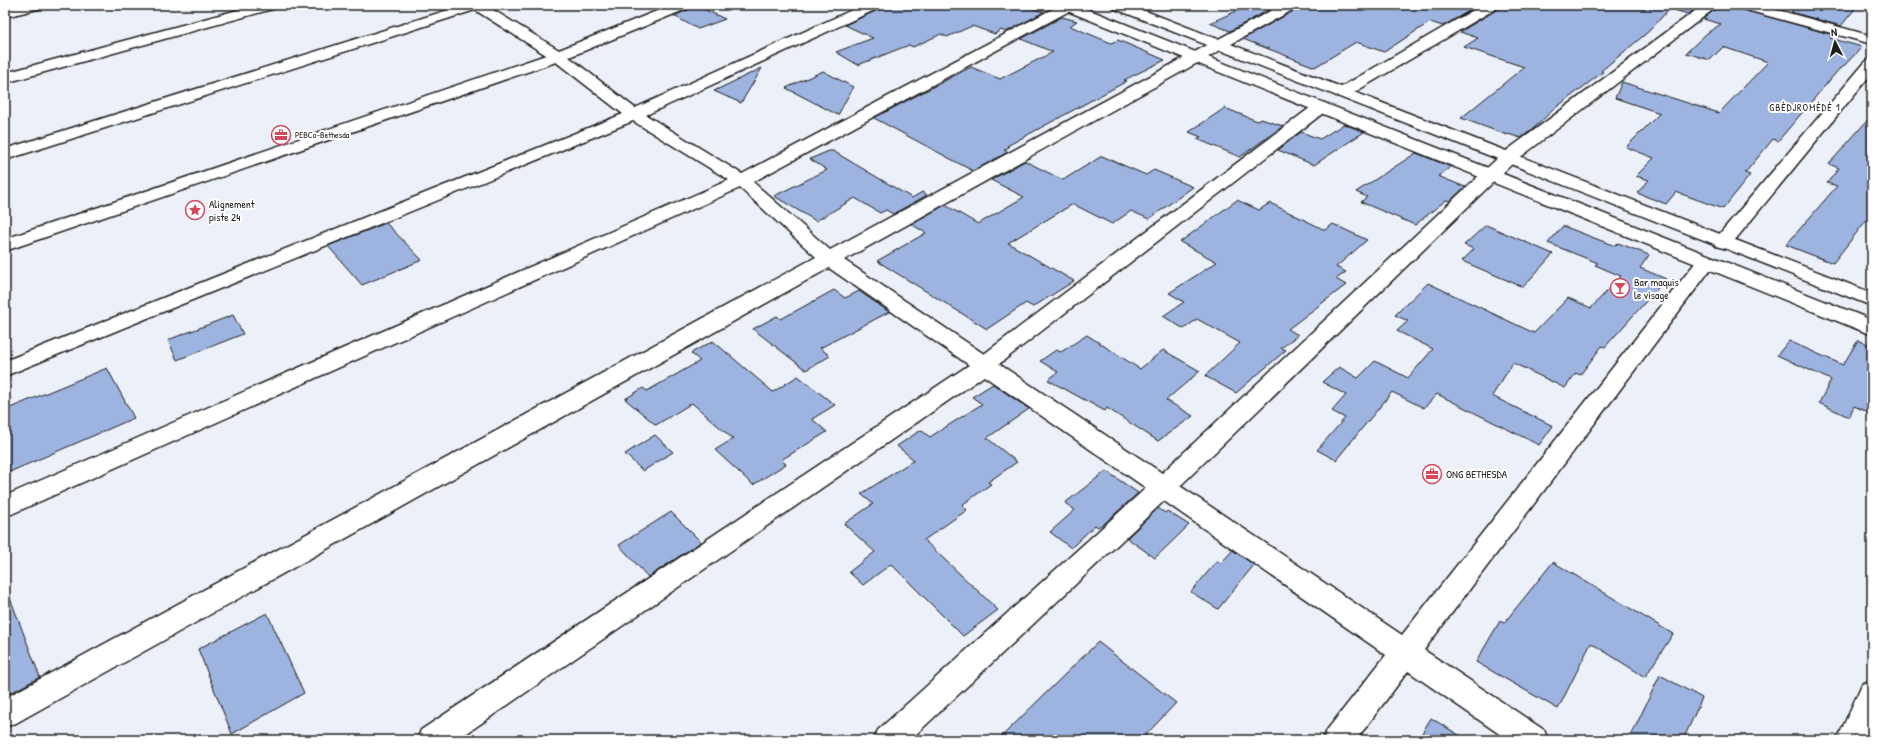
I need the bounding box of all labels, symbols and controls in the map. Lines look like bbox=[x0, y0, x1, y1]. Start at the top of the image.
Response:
north arrow bbox=[1815, 22, 1855, 62]
text: N bbox=[1830, 25, 1838, 39]
district label: GBÈDJROMÈDÉ 1 bbox=[1769, 101, 1841, 114]
office icon: PEBCo-Bethesda bbox=[270, 124, 292, 146]
place label: PEBCo-Bethesda bbox=[295, 129, 350, 141]
place label: Alignement piste 24 bbox=[209, 197, 255, 224]
place icon: Alignement piste 24 bbox=[184, 199, 206, 221]
place label: Bar maquis le visage bbox=[1634, 275, 1679, 302]
bar icon: Bar maquis le visage bbox=[1609, 277, 1631, 299]
office icon: ONG BETHESDA bbox=[1421, 463, 1443, 485]
place label: ONG BETHESDA bbox=[1446, 467, 1508, 481]

